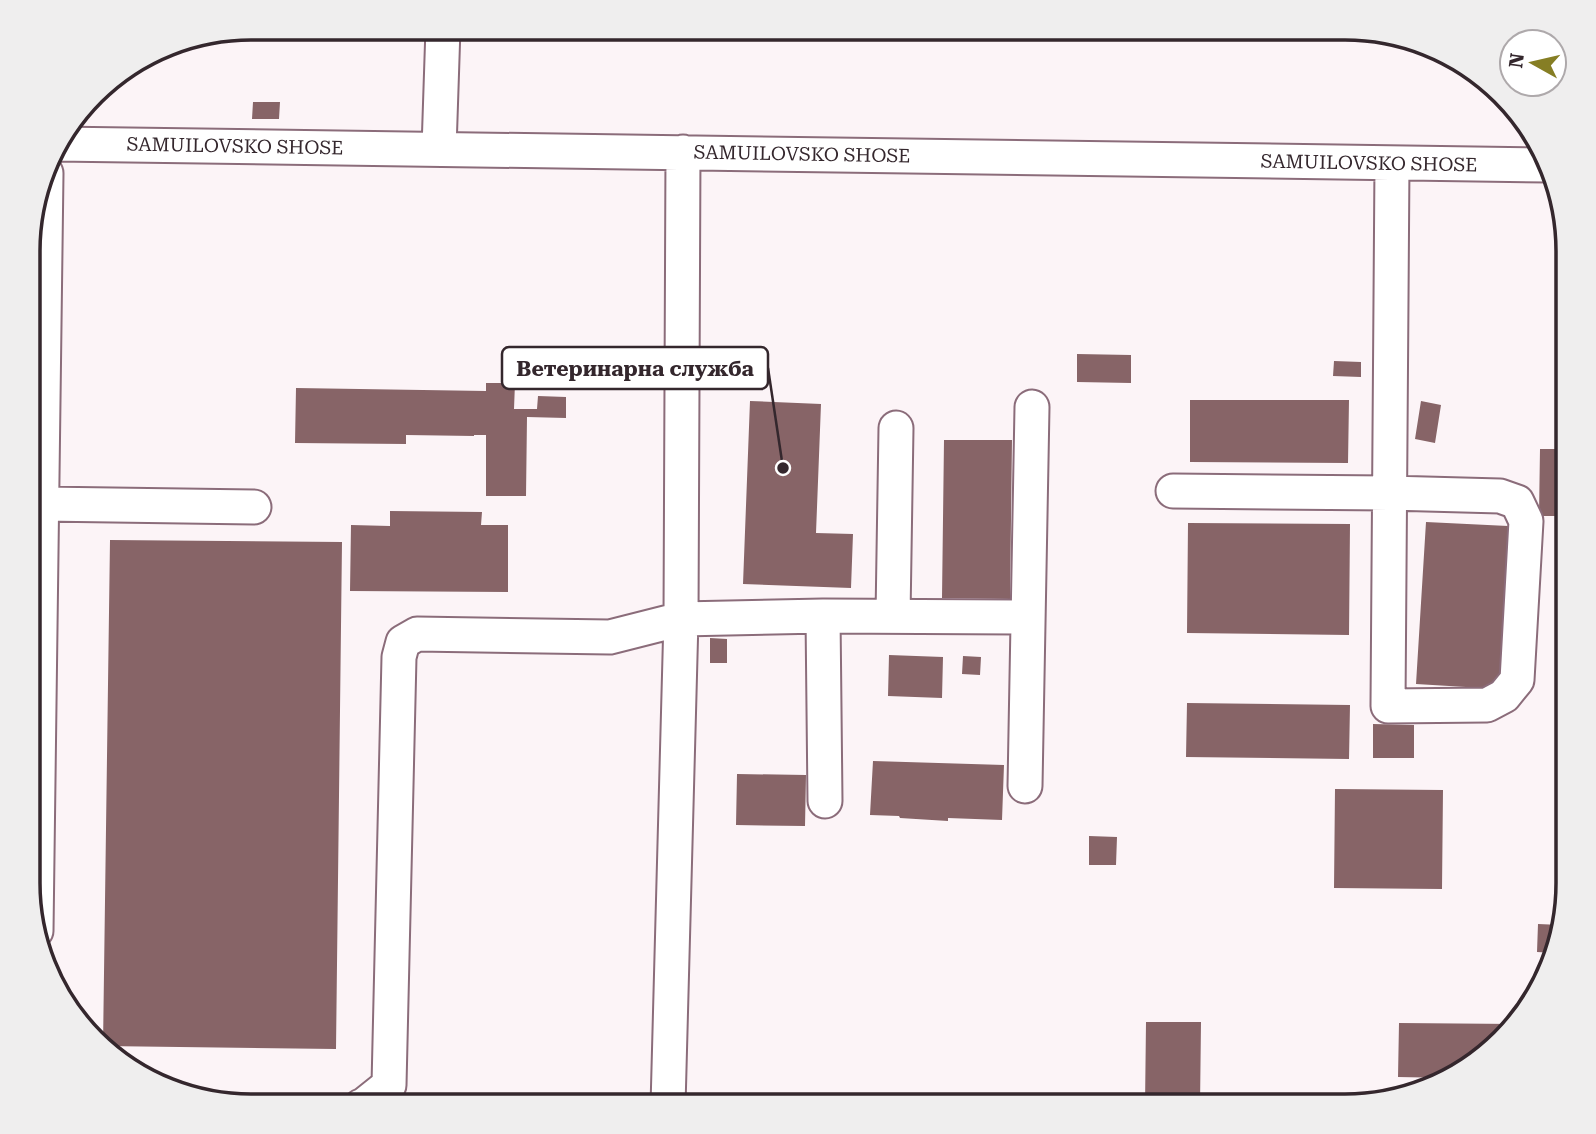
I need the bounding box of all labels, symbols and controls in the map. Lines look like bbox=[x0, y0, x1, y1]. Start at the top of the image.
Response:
north arrow bbox=[1498, 28, 1568, 98]
text: N bbox=[1504, 51, 1529, 70]
street label: SAMUILOVSKO SHOSE bbox=[127, 133, 343, 159]
street label: SAMUILOVSKO SHOSE bbox=[694, 141, 910, 167]
street label: SAMUILOVSKO SHOSE bbox=[1261, 150, 1477, 176]
callout: Ветеринарна служба bbox=[502, 347, 768, 389]
text: Ветеринарна служба bbox=[516, 357, 755, 381]

